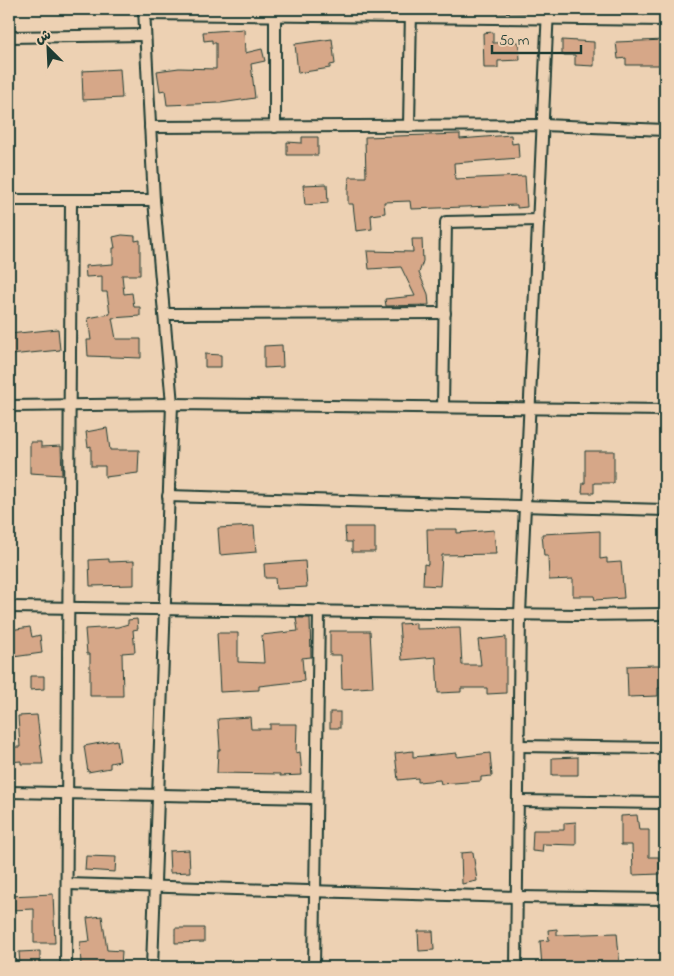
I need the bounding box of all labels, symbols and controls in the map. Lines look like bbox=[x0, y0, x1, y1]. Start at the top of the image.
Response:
north arrow bbox=[22, 22, 72, 72]
scale bar bbox=[492, 22, 580, 54]
text: ش bbox=[32, 25, 55, 50]
text: 50 m bbox=[499, 30, 530, 52]

